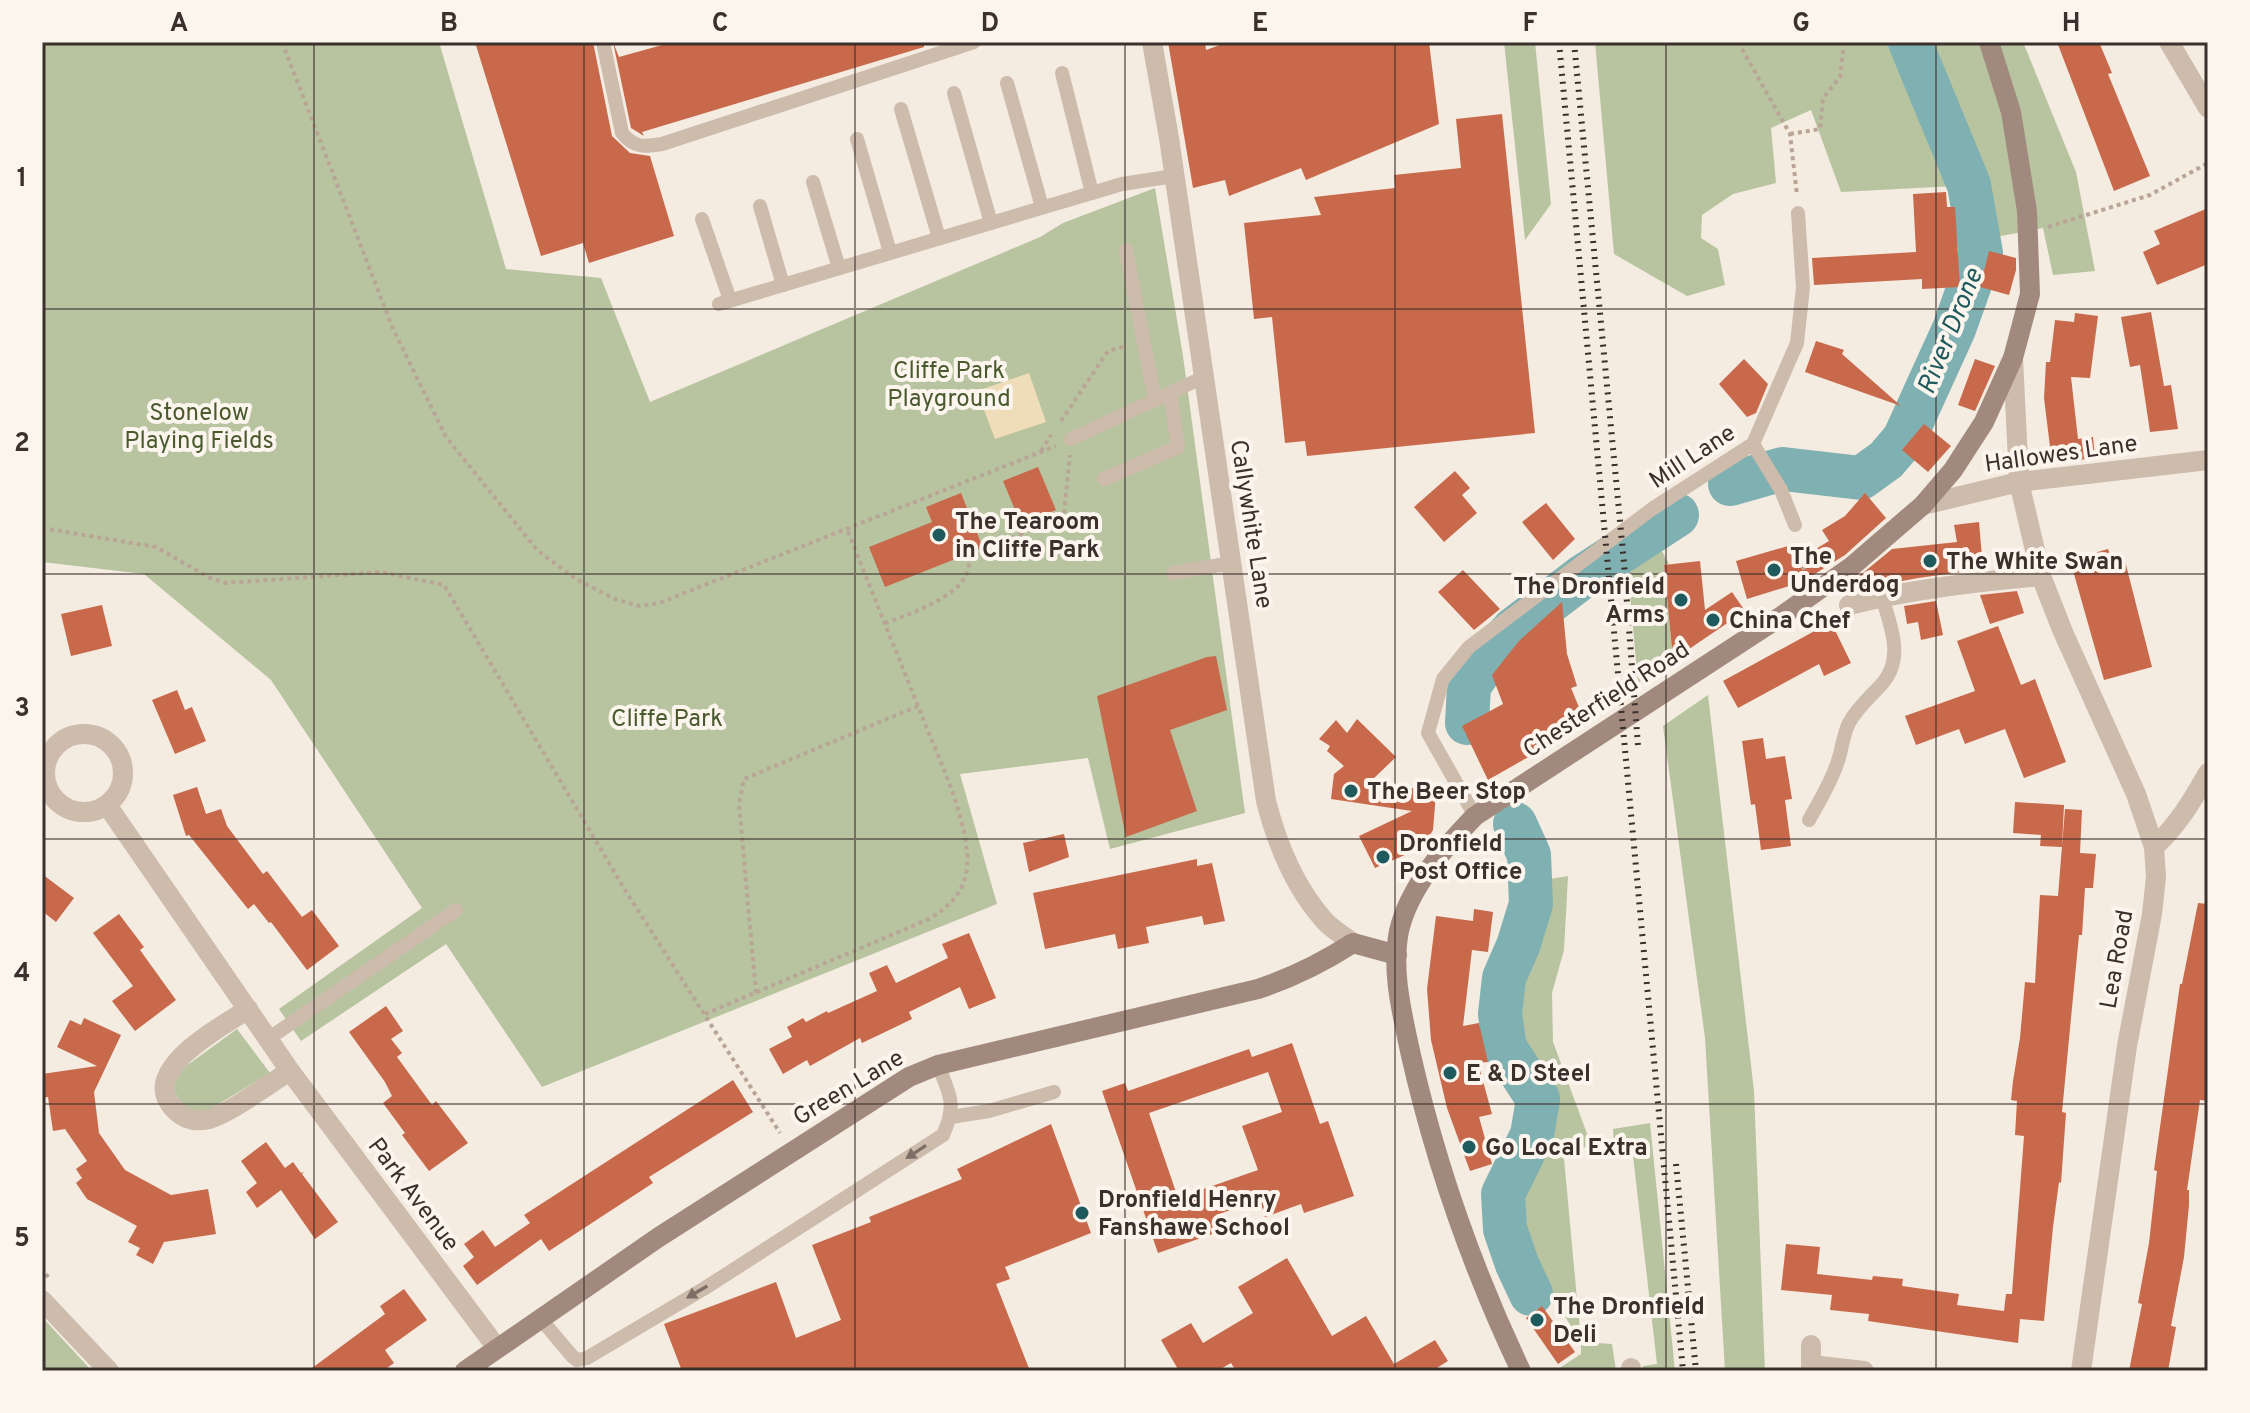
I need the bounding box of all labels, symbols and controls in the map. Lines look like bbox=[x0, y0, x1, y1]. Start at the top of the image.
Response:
text: A bbox=[170, 8, 188, 41]
text: B bbox=[440, 8, 458, 41]
text: C bbox=[712, 8, 728, 41]
text: D bbox=[981, 8, 999, 41]
text: E bbox=[1252, 8, 1268, 41]
text: F bbox=[1523, 8, 1538, 41]
text: G bbox=[1792, 8, 1810, 41]
text: H bbox=[2062, 8, 2080, 41]
text: 1 bbox=[17, 163, 27, 196]
water label: River Drone bbox=[1911, 264, 1992, 400]
park label: Cliffe Park Playground bbox=[887, 357, 1011, 415]
park label: Stonelow Playing Fields bbox=[124, 399, 274, 457]
street label: Mill Lane bbox=[1644, 419, 1742, 497]
text: 2 bbox=[14, 428, 30, 461]
street label: Hallowes Lane bbox=[1983, 429, 2140, 481]
street label: Callywhite Lane bbox=[1222, 438, 1278, 611]
place label: The Tearoom in Cliffe Park bbox=[955, 508, 1100, 566]
marker: The Tearoom in Cliffe Park bbox=[930, 526, 948, 544]
place label: The Underdog bbox=[1790, 543, 1900, 601]
place label: The White Swan bbox=[1946, 548, 2123, 578]
marker: The White Swan bbox=[1921, 552, 1939, 570]
marker: The Underdog bbox=[1765, 561, 1783, 579]
place label: The Dronfield Arms bbox=[1513, 573, 1665, 631]
marker: The Dronfield Arms bbox=[1672, 591, 1690, 609]
place label: China Chef bbox=[1729, 607, 1851, 637]
marker: China Chef bbox=[1704, 611, 1722, 629]
street label: Chesterfield Road bbox=[1518, 636, 1696, 766]
text: 3 bbox=[14, 693, 30, 726]
park label: Cliffe Park bbox=[611, 705, 723, 735]
place label: The Beer Stop bbox=[1367, 778, 1526, 808]
marker: The Beer Stop bbox=[1342, 782, 1360, 800]
place label: Dronfield Post Office bbox=[1399, 830, 1522, 888]
marker: Dronfield Post Office bbox=[1374, 848, 1392, 866]
street label: Lea Road bbox=[2095, 907, 2141, 1011]
text: 4 bbox=[14, 958, 30, 991]
street label: Green Lane bbox=[788, 1044, 910, 1134]
place label: E & D Steel bbox=[1466, 1060, 1591, 1090]
marker: E & D Steel bbox=[1441, 1064, 1459, 1082]
street label: Park Avenue bbox=[360, 1132, 465, 1258]
place label: Go Local Extra bbox=[1485, 1134, 1648, 1164]
marker: Go Local Extra bbox=[1460, 1138, 1478, 1156]
one-way arrow bbox=[906, 1144, 927, 1159]
place label: Dronfield Henry Fanshawe School bbox=[1098, 1186, 1290, 1244]
marker: Dronfield Henry Fanshawe School bbox=[1073, 1204, 1091, 1222]
text: 5 bbox=[14, 1223, 30, 1256]
one-way arrow bbox=[686, 1285, 708, 1299]
place label: The Dronfield Deli bbox=[1553, 1293, 1705, 1351]
marker: The Dronfield Deli bbox=[1528, 1311, 1546, 1329]

